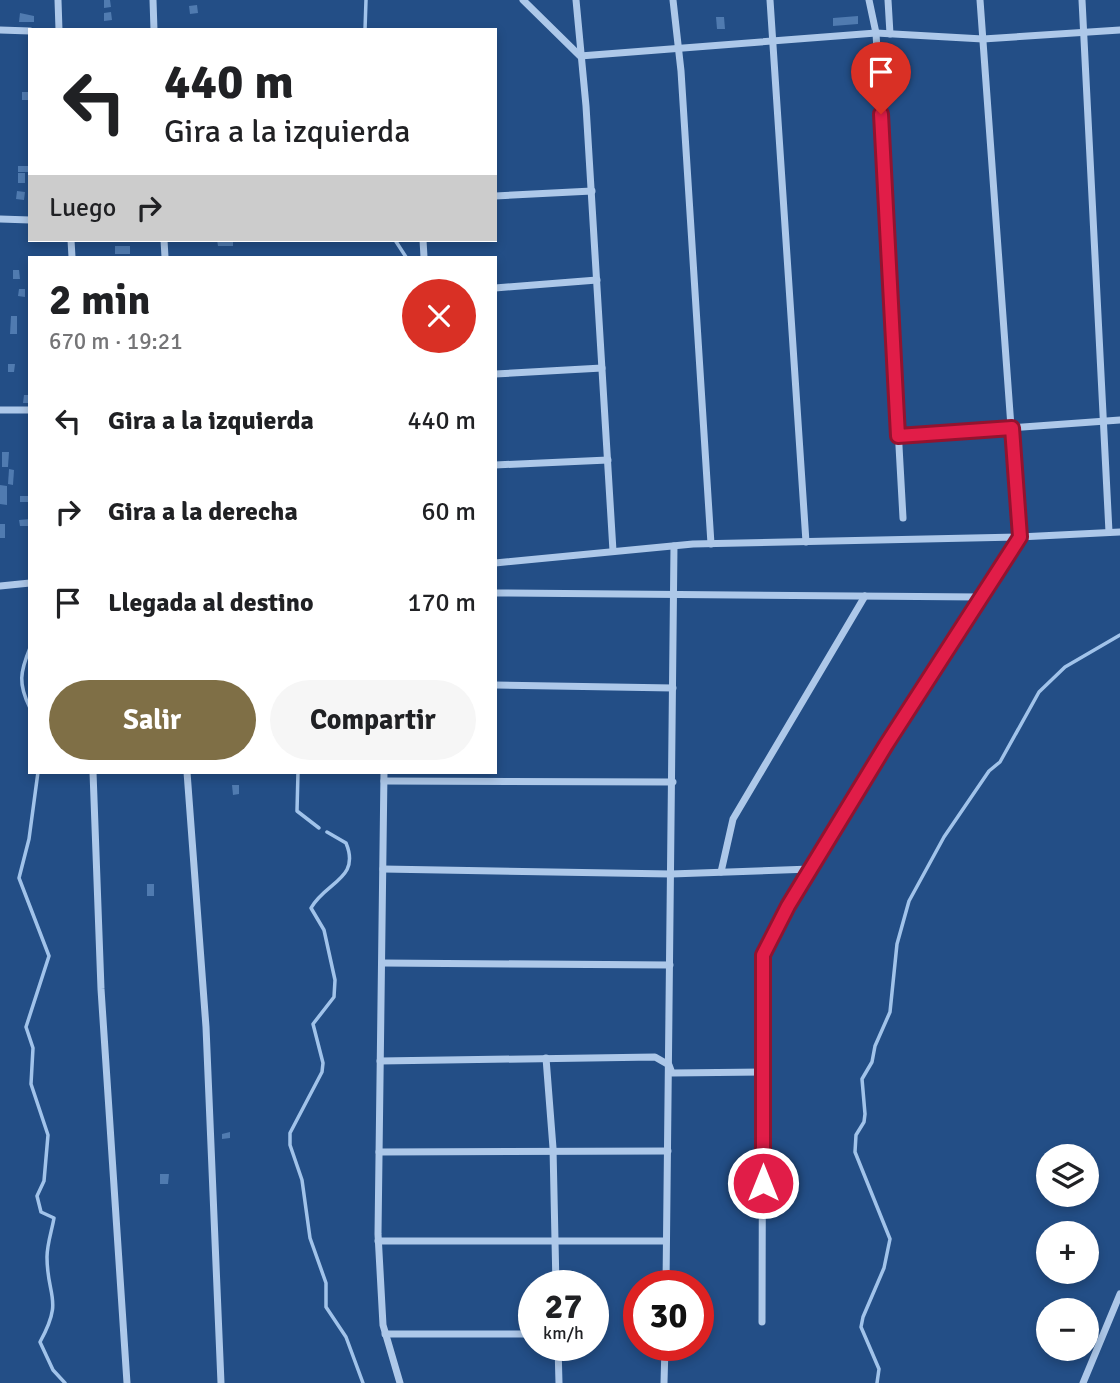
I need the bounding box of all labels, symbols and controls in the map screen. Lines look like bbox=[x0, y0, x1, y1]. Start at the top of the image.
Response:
pin bbox=[851, 42, 911, 114]
text: 440 m bbox=[164, 52, 294, 112]
icon: arrive bbox=[862, 53, 900, 91]
icon: left bbox=[49, 56, 140, 147]
text: Gira a la izquierda bbox=[164, 112, 411, 151]
icon: right bbox=[130, 189, 168, 227]
text: Luego bbox=[49, 192, 116, 224]
text: 2 min bbox=[49, 275, 150, 326]
button: close bbox=[402, 279, 476, 353]
text: 670 m · 19:21 bbox=[49, 327, 183, 356]
icon: left bbox=[49, 402, 87, 440]
text: Gira a la izquierda bbox=[108, 405, 314, 437]
text: 440 m bbox=[407, 405, 476, 437]
icon: right bbox=[49, 493, 87, 531]
text: Gira a la derecha bbox=[108, 496, 298, 528]
text: 60 m bbox=[421, 496, 476, 528]
icon: arrive bbox=[49, 584, 87, 622]
text: Llegada al destino bbox=[108, 587, 314, 619]
text: 170 m bbox=[407, 587, 476, 619]
button: Salir bbox=[49, 680, 256, 760]
button: Compartir bbox=[270, 680, 476, 760]
map controls bbox=[1036, 1144, 1099, 1361]
button: layers bbox=[1036, 1144, 1099, 1207]
position arrow bbox=[726, 1146, 800, 1220]
button: + bbox=[1036, 1221, 1099, 1284]
speed limit sign: 30 bbox=[623, 1270, 714, 1361]
text: 27 bbox=[545, 1285, 582, 1328]
button: − bbox=[1036, 1298, 1099, 1361]
text: km/h bbox=[543, 1322, 584, 1344]

